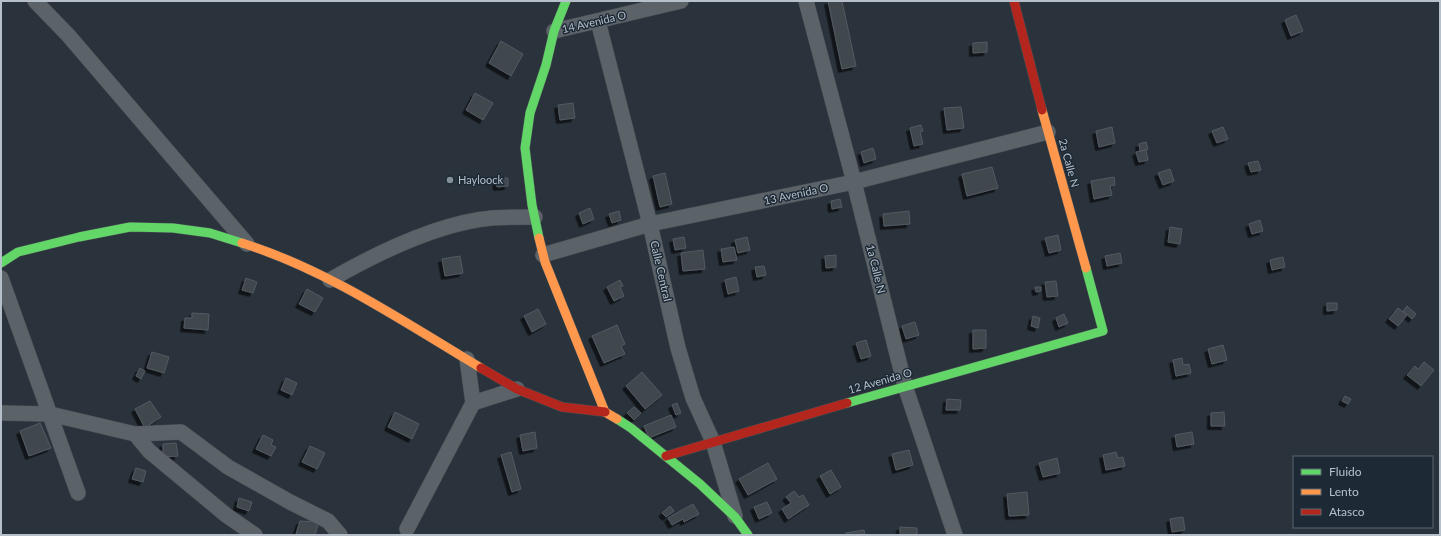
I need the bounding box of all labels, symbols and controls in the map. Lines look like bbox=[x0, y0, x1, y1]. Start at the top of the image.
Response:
street label: 14 Avenida O bbox=[560, 8, 627, 35]
street label: 2a Calle N bbox=[1057, 137, 1082, 189]
place label: Hayloock bbox=[458, 173, 504, 186]
marker: Hayloock bbox=[445, 175, 455, 185]
street label: 13 Avenida O bbox=[762, 180, 830, 207]
street label: Calle Central bbox=[648, 239, 675, 302]
street label: 1a Calle N bbox=[864, 243, 889, 295]
street label: 12 Avenida O bbox=[847, 365, 913, 396]
legend bbox=[1293, 456, 1433, 528]
text: Fluido bbox=[1329, 464, 1362, 479]
text: Lento bbox=[1329, 484, 1359, 499]
text: Atasco bbox=[1329, 504, 1365, 519]

